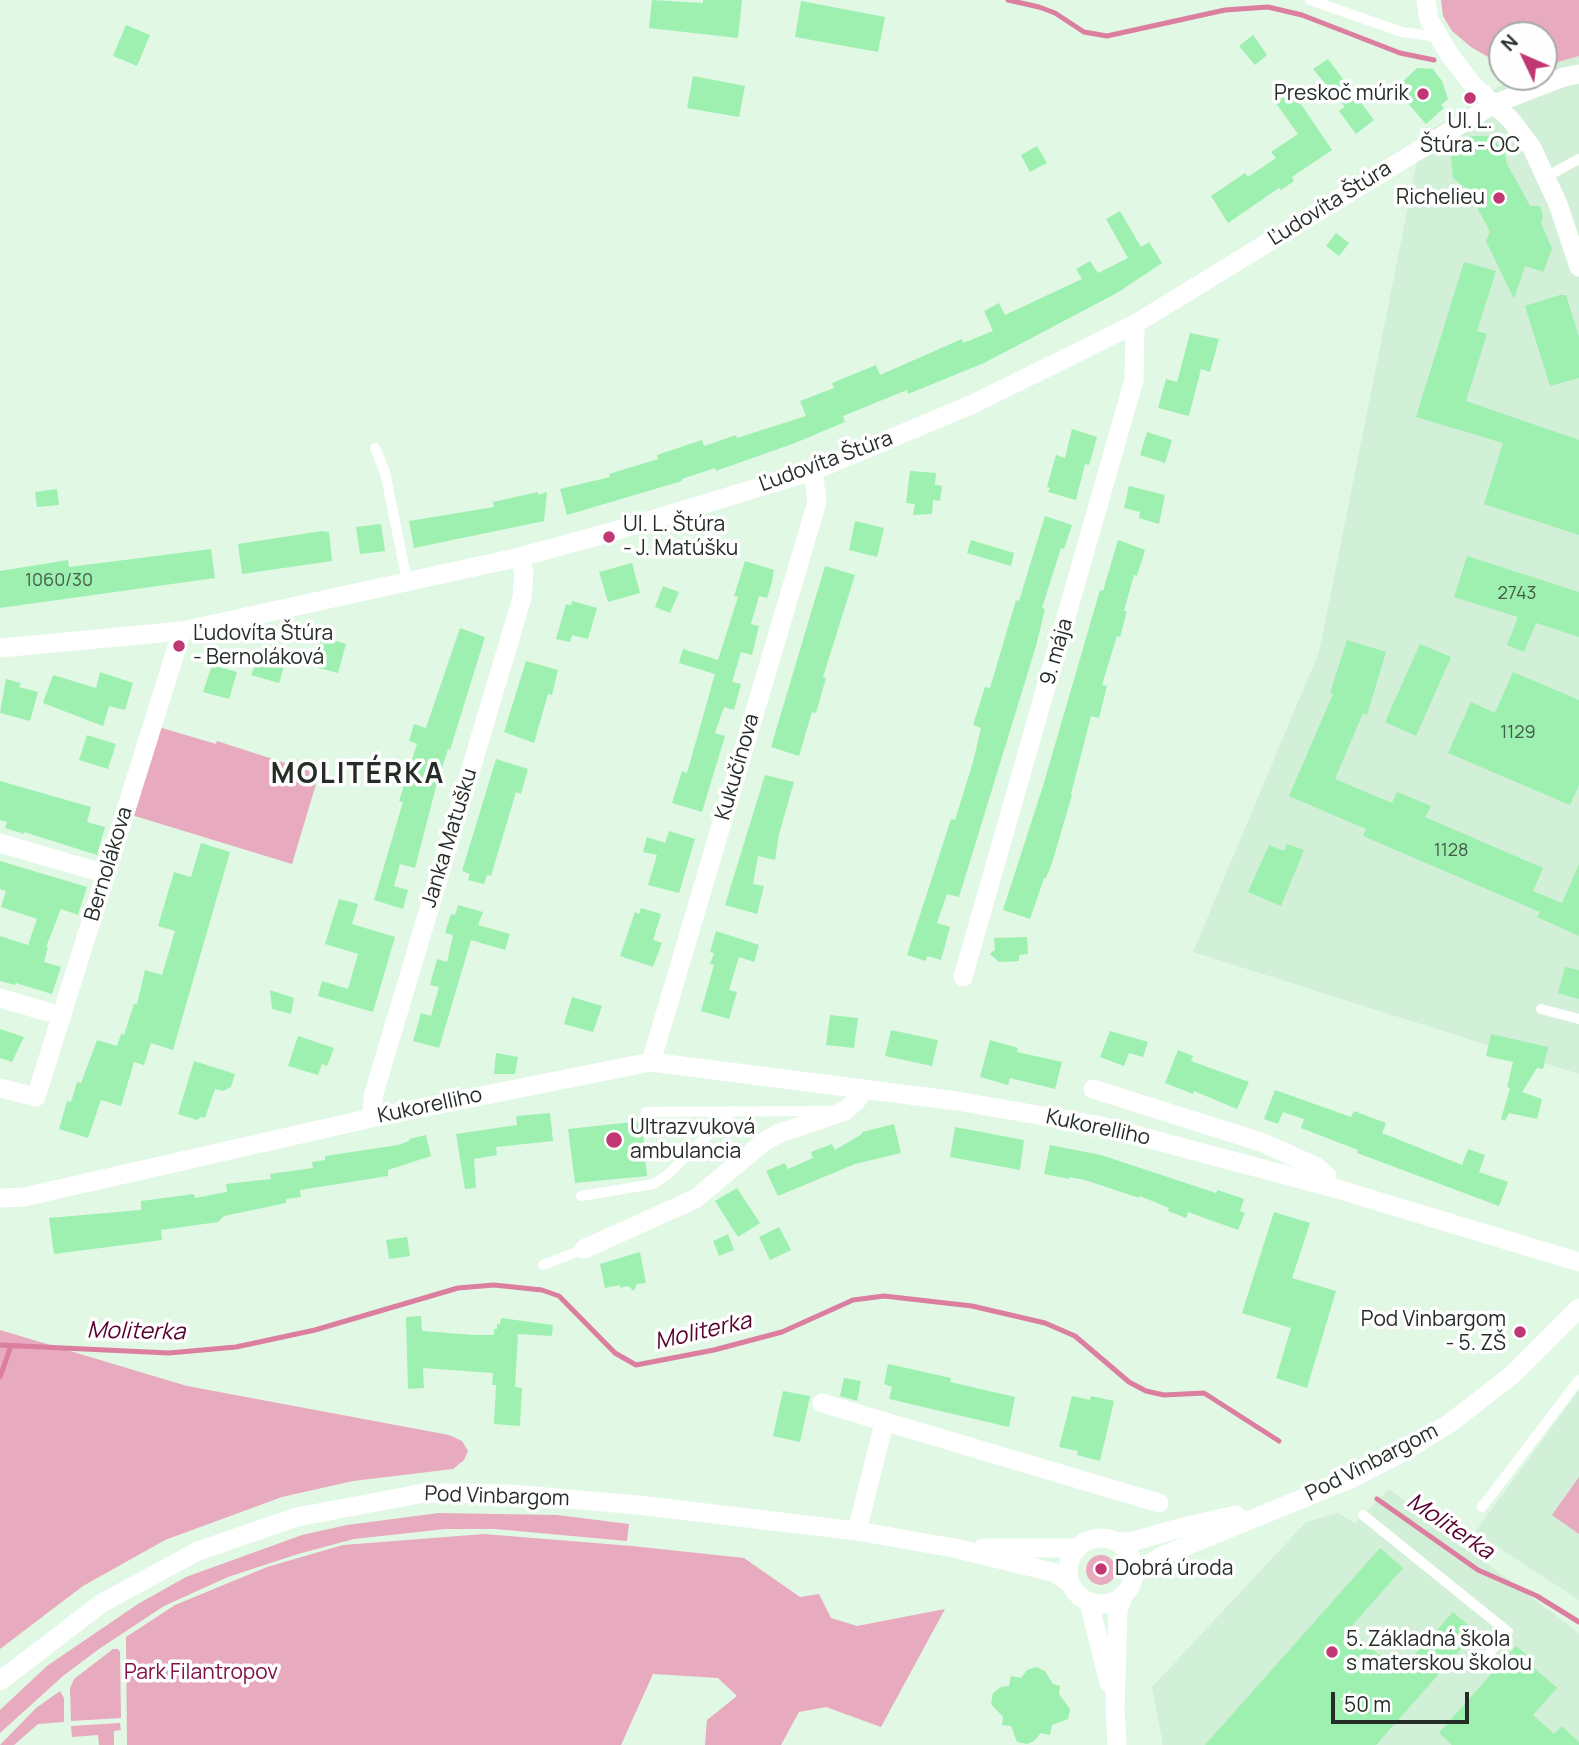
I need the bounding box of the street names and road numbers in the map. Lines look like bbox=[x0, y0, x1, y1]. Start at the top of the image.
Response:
street label: Ľudovíta Štúra bbox=[1264, 156, 1396, 252]
street label: Ľudovíta Štúra bbox=[756, 426, 896, 498]
street label: 9. mája bbox=[1035, 616, 1079, 688]
street label: Kukučínova bbox=[711, 711, 765, 823]
street label: Janka Matušku bbox=[417, 765, 483, 911]
street label: Bernolákova bbox=[80, 804, 138, 924]
street label: Kukorelliho bbox=[376, 1083, 484, 1129]
street label: Kukorelliho bbox=[1044, 1105, 1152, 1151]
street label: Pod Vinbargom bbox=[1302, 1419, 1442, 1507]
street label: Pod Vinbargom bbox=[424, 1482, 570, 1512]

